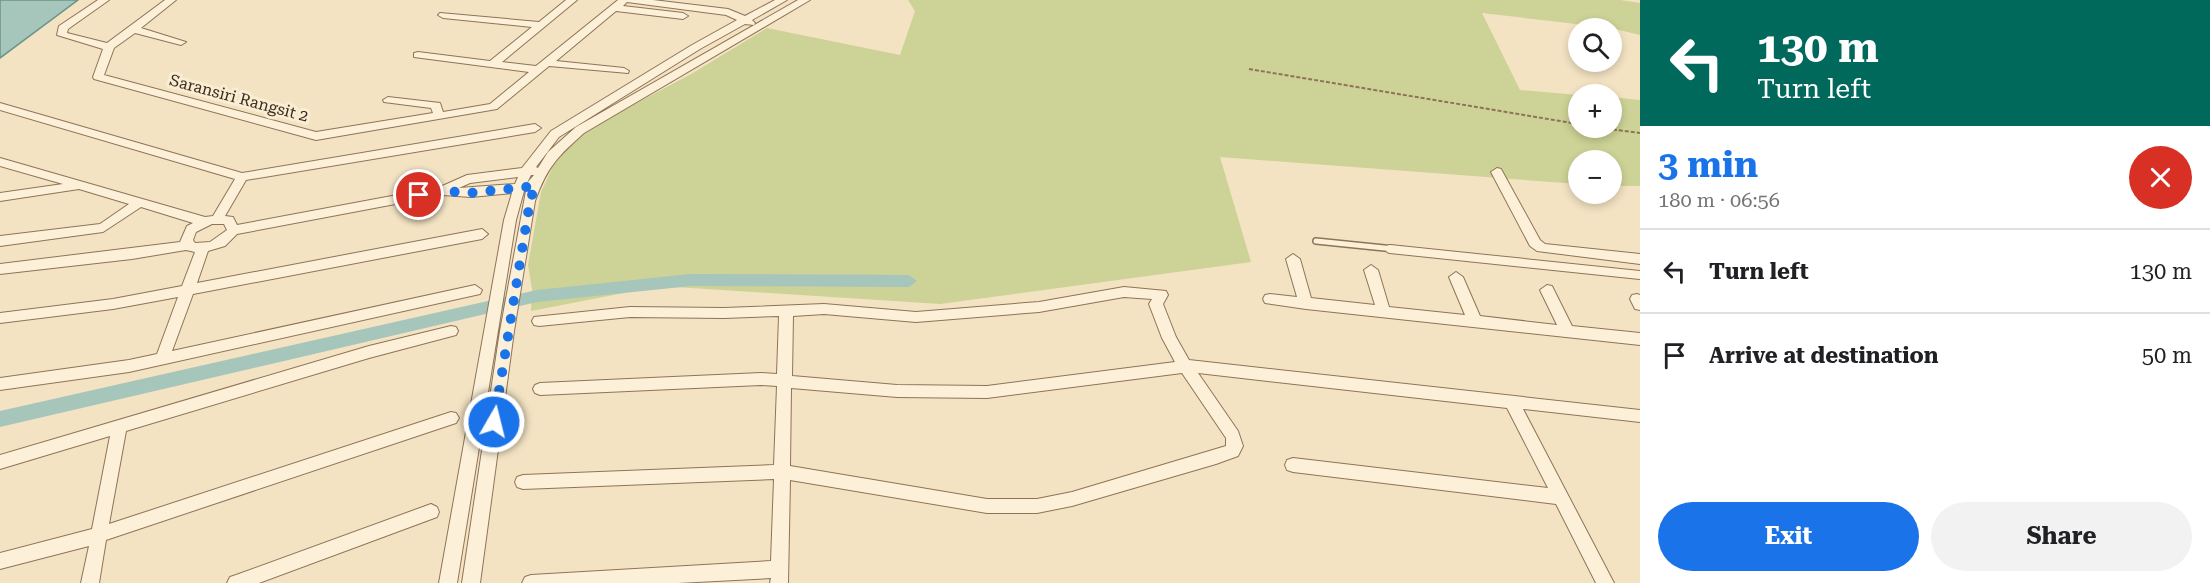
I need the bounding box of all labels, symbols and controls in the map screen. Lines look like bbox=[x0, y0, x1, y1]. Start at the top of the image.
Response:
map controls bbox=[1568, 18, 1622, 204]
button: search bbox=[1568, 18, 1622, 72]
text: 130 m bbox=[1757, 23, 1879, 72]
icon: left bbox=[1658, 24, 1736, 102]
street label: Saransiri Rangsit 2 bbox=[167, 70, 311, 126]
text: Turn left bbox=[1757, 73, 1871, 105]
button: + bbox=[1568, 84, 1622, 138]
text: 3 min bbox=[1658, 144, 1758, 186]
button: close bbox=[2129, 146, 2192, 209]
button: − bbox=[1568, 150, 1622, 204]
pin bbox=[393, 169, 444, 220]
icon: arrive bbox=[402, 178, 435, 211]
text: 180 m · 06:56 bbox=[1658, 188, 1780, 212]
icon: left bbox=[1658, 255, 1691, 288]
text: Turn left bbox=[1709, 259, 1809, 284]
text: 130 m bbox=[2129, 259, 2192, 284]
icon: arrive bbox=[1658, 339, 1691, 372]
text: Arrive at destination bbox=[1709, 343, 1938, 368]
text: 50 m bbox=[2142, 343, 2192, 368]
position arrow bbox=[462, 390, 526, 454]
button: Exit bbox=[1658, 502, 1919, 571]
button: Share bbox=[1931, 502, 2192, 571]

